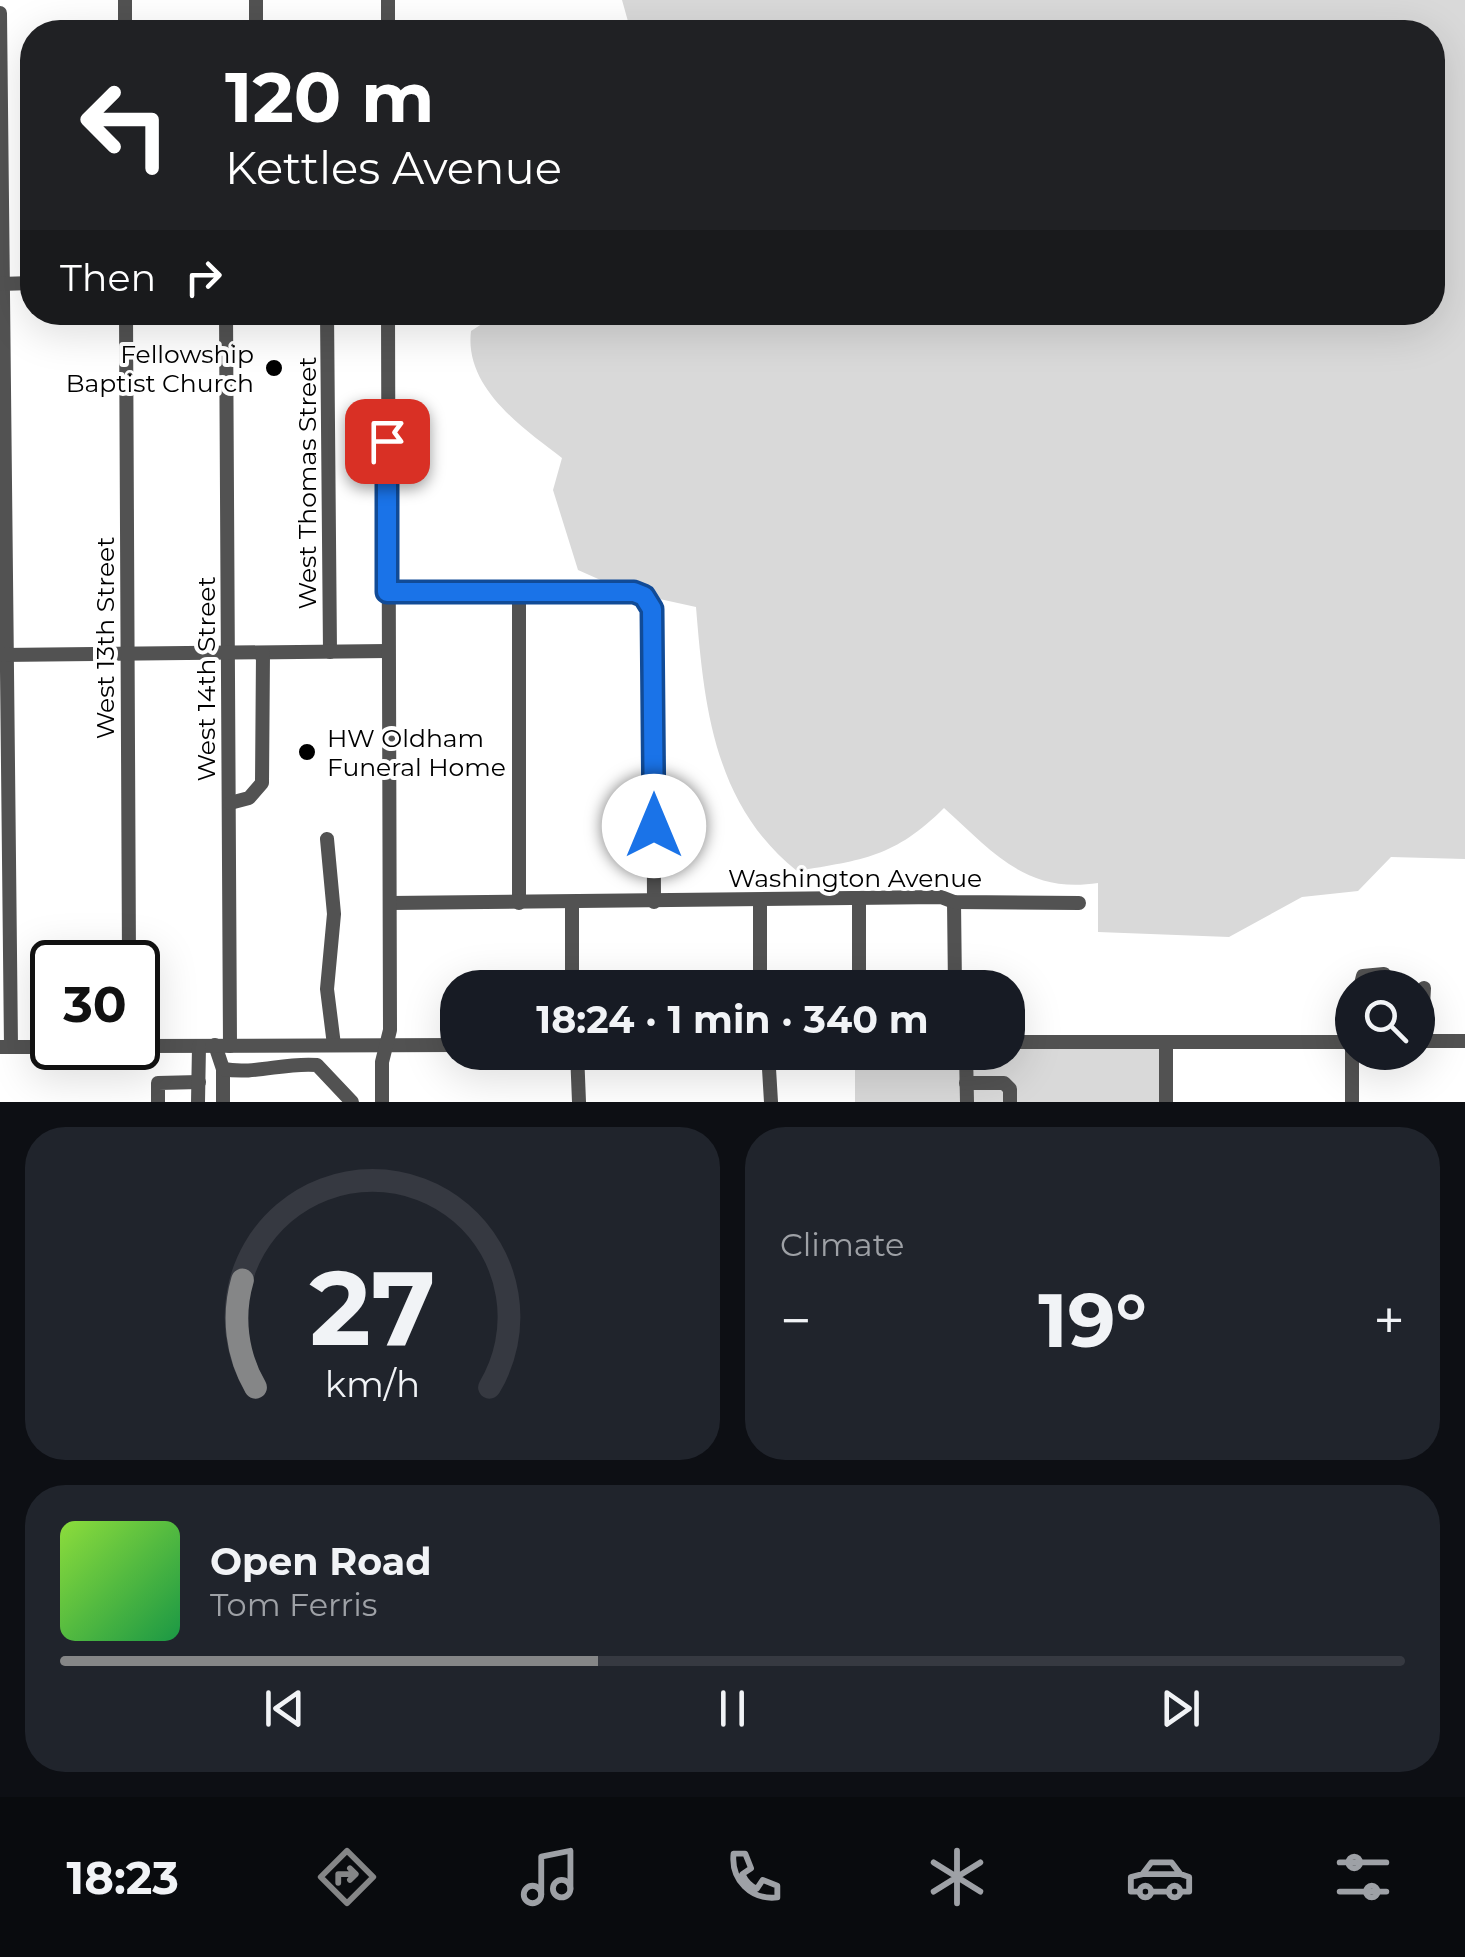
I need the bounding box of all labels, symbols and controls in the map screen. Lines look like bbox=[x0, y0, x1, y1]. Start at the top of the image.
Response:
text: 120 m bbox=[225, 54, 435, 140]
icon: left bbox=[60, 60, 190, 190]
text: Kettles Avenue bbox=[225, 140, 562, 195]
icon: right bbox=[176, 250, 231, 305]
text: Then bbox=[60, 254, 156, 301]
place label: Fellowship Baptist Church bbox=[66, 339, 254, 398]
marker: Fellowship Baptist Church bbox=[263, 357, 285, 379]
street label: West Thomas Street bbox=[292, 357, 322, 609]
pin bbox=[345, 399, 430, 484]
icon: arrive bbox=[360, 414, 415, 469]
street label: West 13th Street bbox=[90, 537, 120, 739]
street label: West 14th Street bbox=[191, 576, 221, 782]
place label: HW Oldham Funeral Home bbox=[327, 723, 506, 782]
marker: HW Oldham Funeral Home bbox=[296, 741, 318, 763]
position arrow bbox=[602, 774, 706, 878]
street label: Washington Avenue bbox=[728, 863, 982, 893]
speed limit sign: 30 bbox=[30, 940, 160, 1070]
map controls bbox=[1335, 970, 1435, 1070]
button: search bbox=[1335, 970, 1435, 1070]
text: 18:24 · 1 min · 340 m bbox=[536, 996, 929, 1043]
text: Climate bbox=[780, 1225, 904, 1264]
text: 27 bbox=[310, 1244, 435, 1371]
text: 19° bbox=[1038, 1274, 1147, 1366]
text: − bbox=[780, 1287, 812, 1354]
text: + bbox=[1373, 1287, 1405, 1354]
text: km/h bbox=[325, 1362, 420, 1406]
text: Open Road bbox=[210, 1538, 432, 1585]
text: Tom Ferris bbox=[210, 1585, 377, 1624]
icon: previous bbox=[257, 1681, 312, 1736]
icon: pause bbox=[705, 1681, 760, 1736]
icon: next bbox=[1153, 1681, 1208, 1736]
icon: directions bbox=[312, 1842, 382, 1912]
icon: music bbox=[515, 1842, 585, 1912]
icon: phone bbox=[719, 1842, 789, 1912]
icon: climate bbox=[922, 1842, 992, 1912]
icon: car bbox=[1125, 1842, 1195, 1912]
icon: filters bbox=[1328, 1842, 1398, 1912]
text: 18:23 bbox=[67, 1850, 179, 1905]

